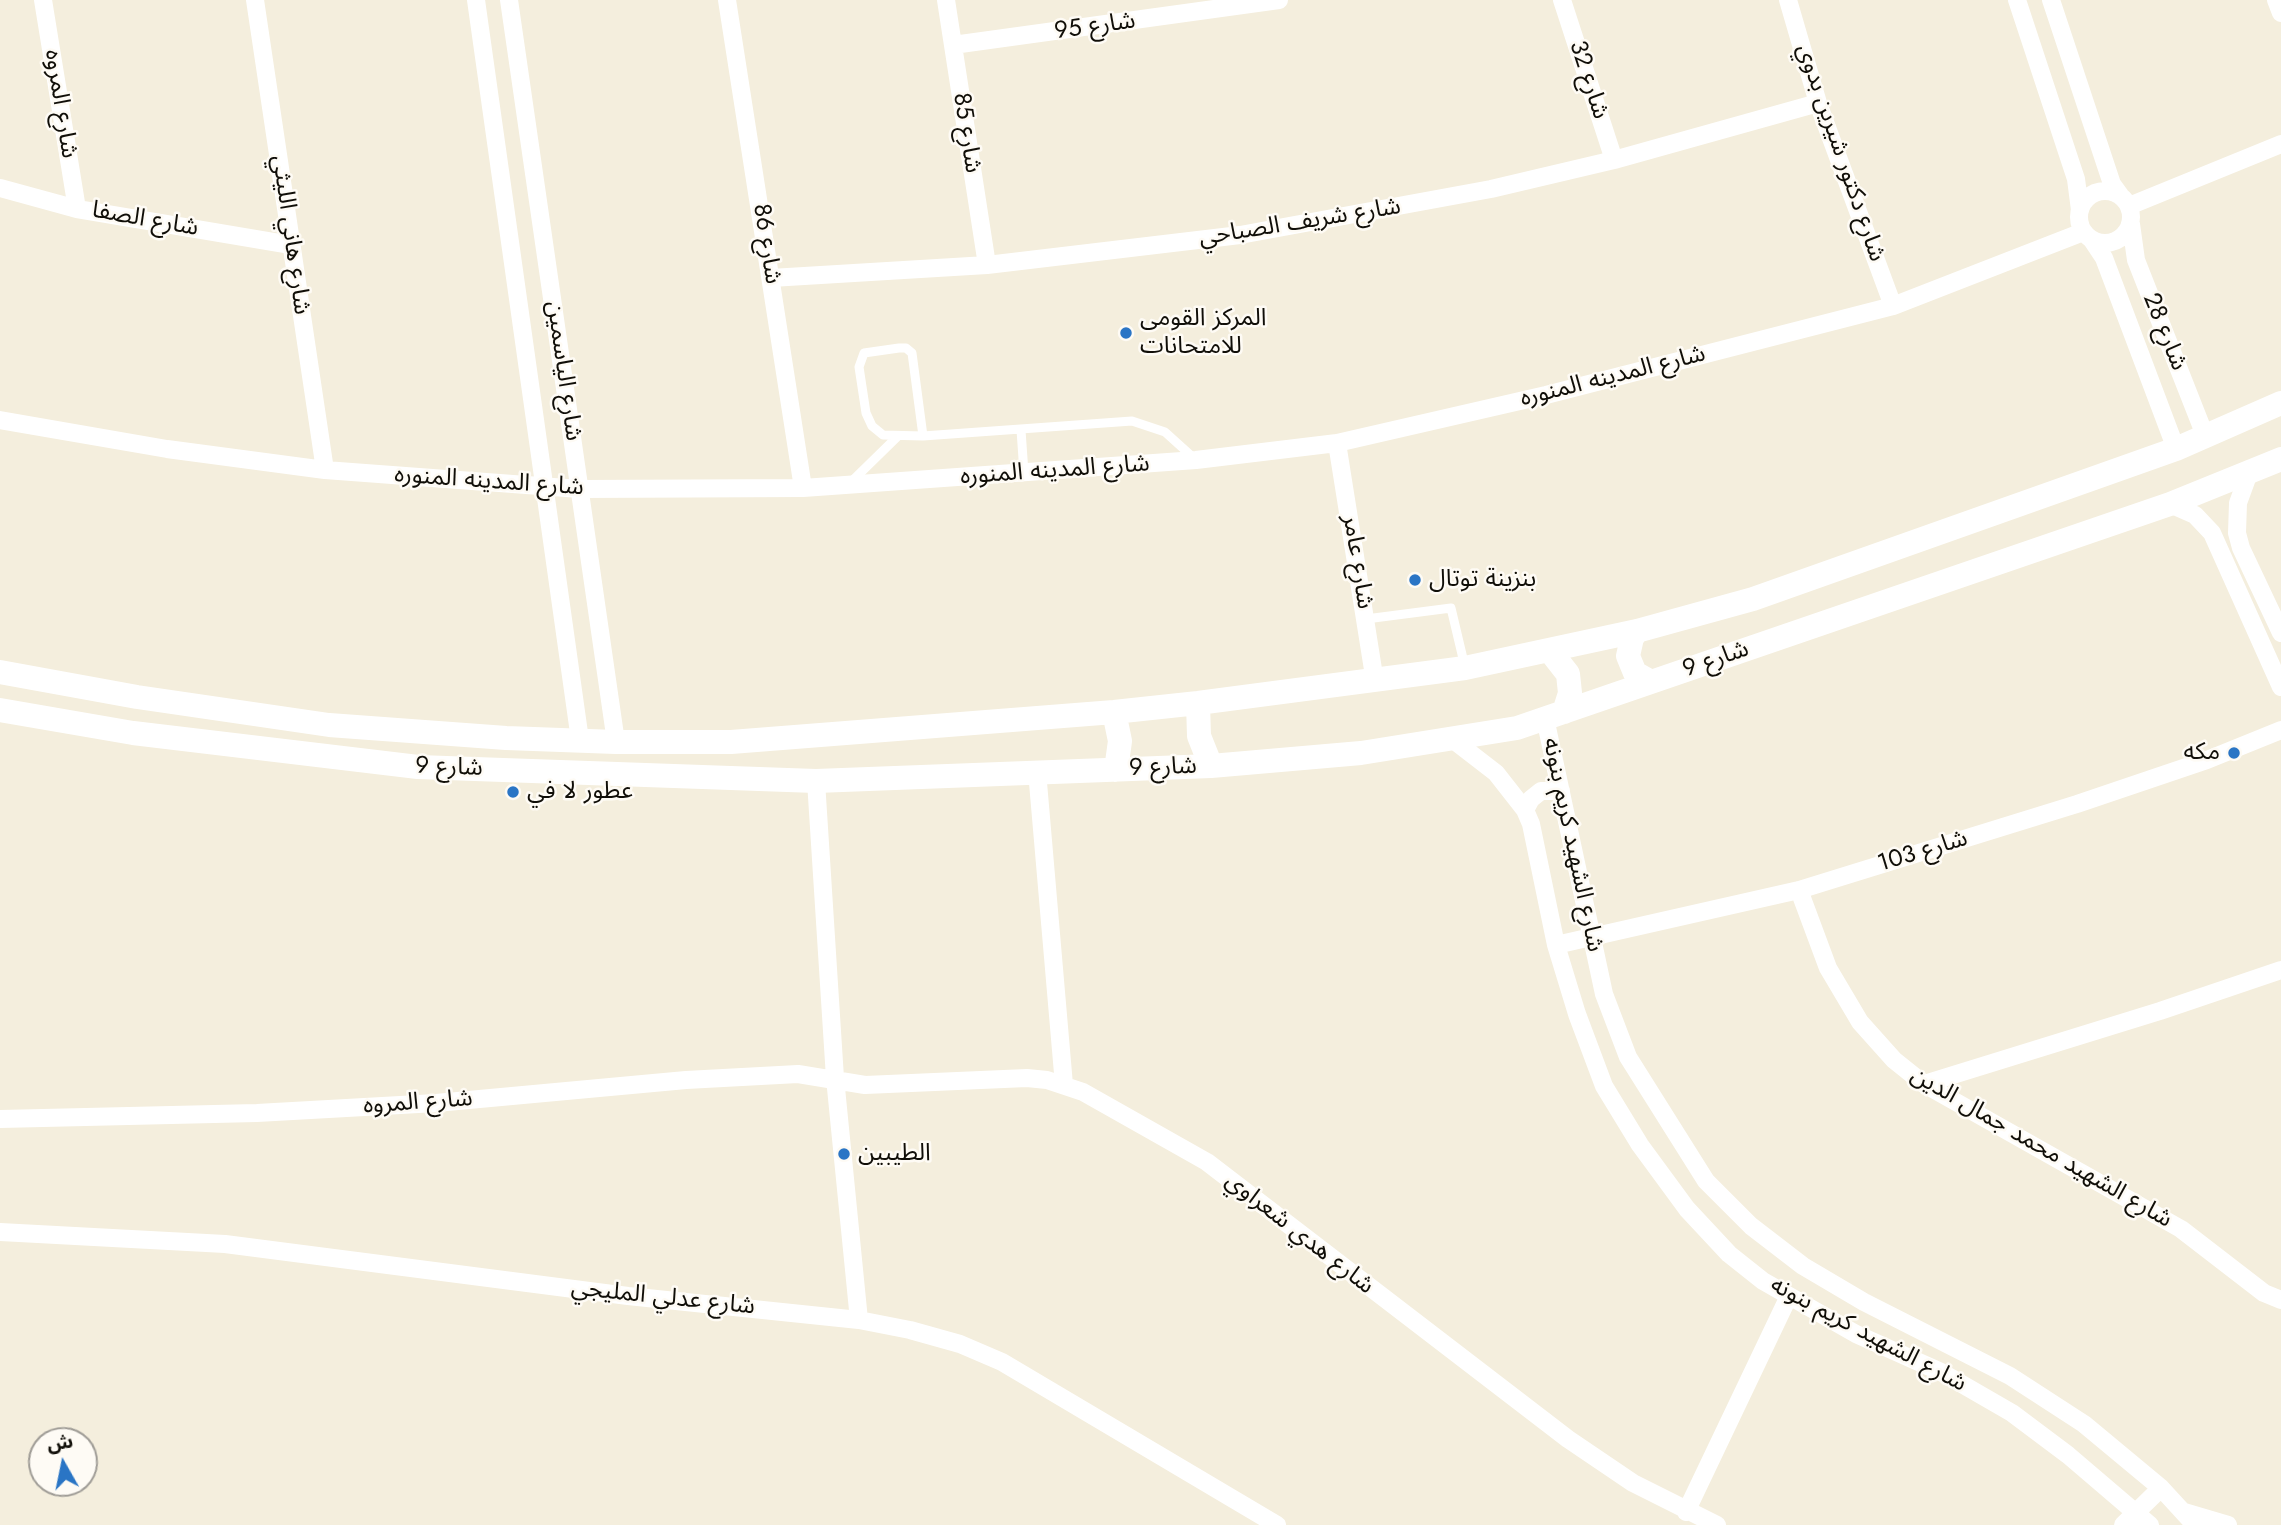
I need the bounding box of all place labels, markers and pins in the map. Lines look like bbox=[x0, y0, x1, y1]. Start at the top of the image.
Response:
place label: المركز القومى للامتحانات bbox=[1140, 305, 1266, 361]
marker: المركز القومى للامتحانات bbox=[1118, 325, 1134, 341]
place label: بنزينة توتال bbox=[1429, 566, 1536, 594]
marker: بنزينة توتال bbox=[1407, 572, 1423, 588]
place label: مكه bbox=[2184, 739, 2220, 767]
marker: مكه bbox=[2226, 745, 2242, 761]
place label: عطور لا في bbox=[527, 778, 633, 806]
marker: عطور لا في bbox=[505, 784, 521, 800]
place label: الطيبين bbox=[858, 1140, 931, 1168]
marker: الطيبين bbox=[836, 1146, 852, 1162]

